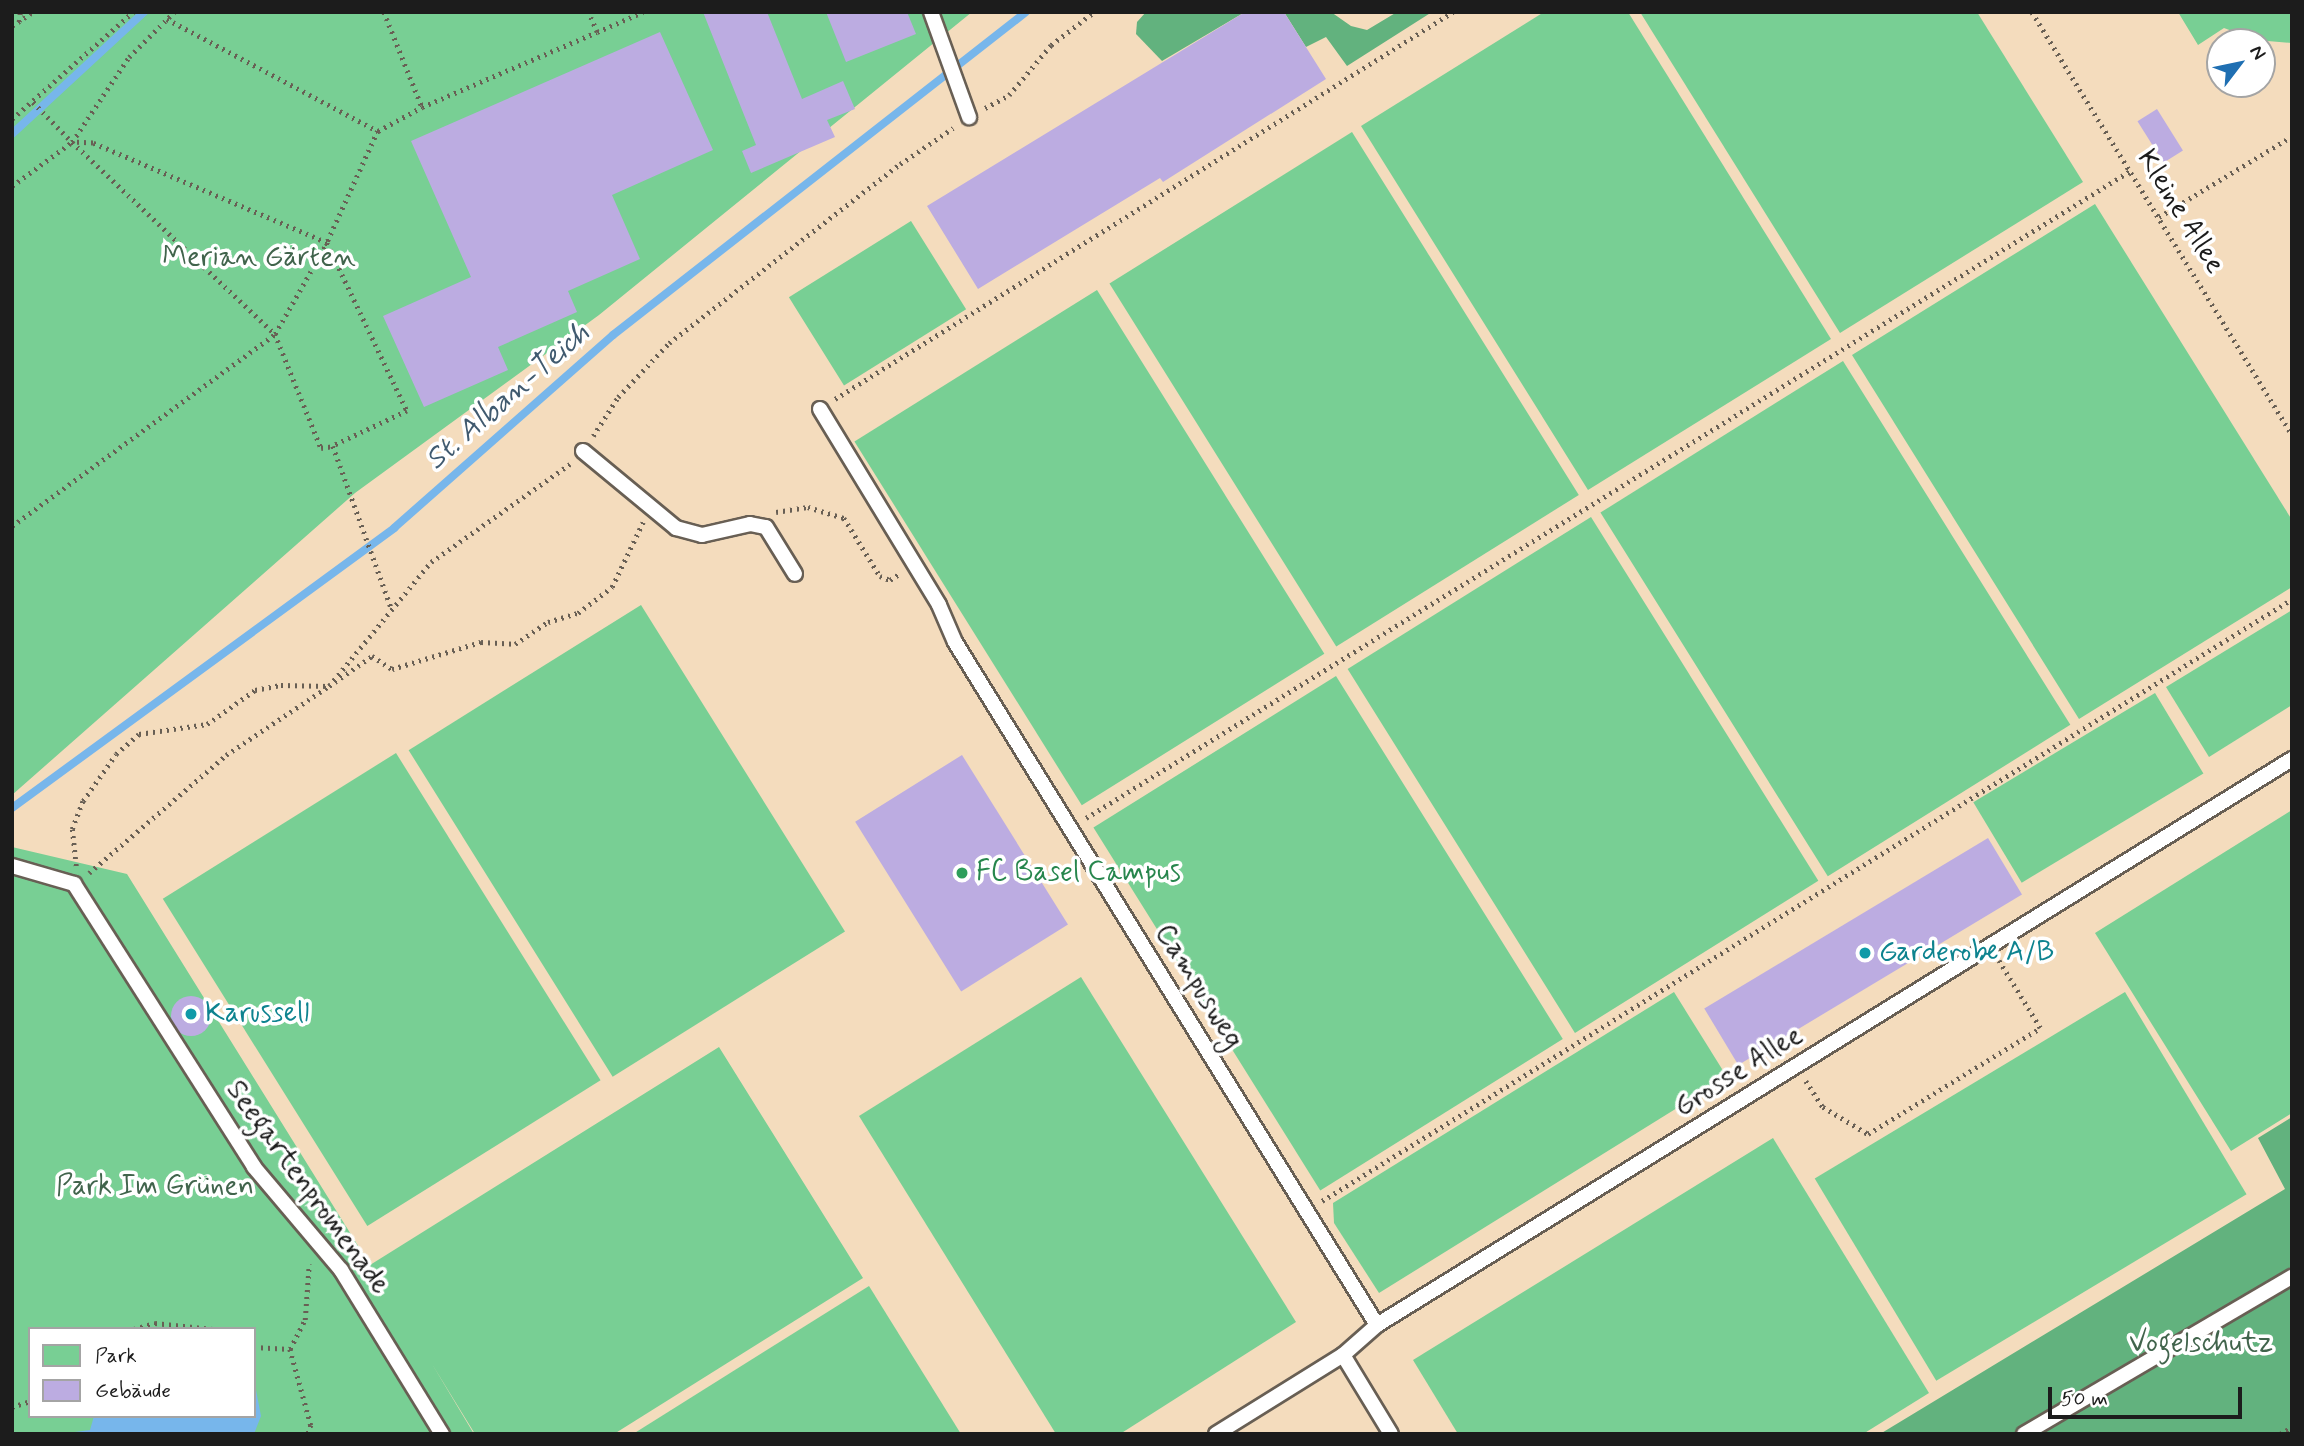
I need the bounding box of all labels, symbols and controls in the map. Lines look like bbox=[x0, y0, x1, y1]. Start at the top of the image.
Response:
north arrow bbox=[2206, 28, 2276, 98]
text: N bbox=[2244, 41, 2271, 65]
street label: Kleine Allee bbox=[2129, 144, 2231, 280]
park label: Merian Gärten bbox=[162, 241, 356, 275]
water label: St. Alban-Teich bbox=[418, 316, 598, 478]
place label: FC Basel Campus bbox=[976, 856, 1180, 890]
marker: FC Basel Campus bbox=[954, 865, 970, 881]
street label: Campusweg bbox=[1147, 919, 1249, 1055]
place label: Garderobe A/B bbox=[1879, 936, 2054, 970]
marker: Garderobe A/B bbox=[1857, 945, 1873, 961]
place label: Karussell bbox=[205, 997, 309, 1031]
marker: Karussell bbox=[183, 1006, 199, 1022]
street label: Grosse Allee bbox=[1668, 1019, 1810, 1125]
street label: Seegartenpromenade bbox=[218, 1074, 396, 1302]
park label: Park Im Grünen bbox=[58, 1170, 252, 1204]
legend bbox=[28, 1327, 256, 1418]
park label: Vogelschutz bbox=[2129, 1327, 2273, 1361]
text: Park bbox=[95, 1342, 137, 1370]
scale bar bbox=[2052, 1372, 2246, 1416]
text: Gebäude bbox=[95, 1377, 171, 1405]
text: 50 m bbox=[2061, 1385, 2108, 1413]

